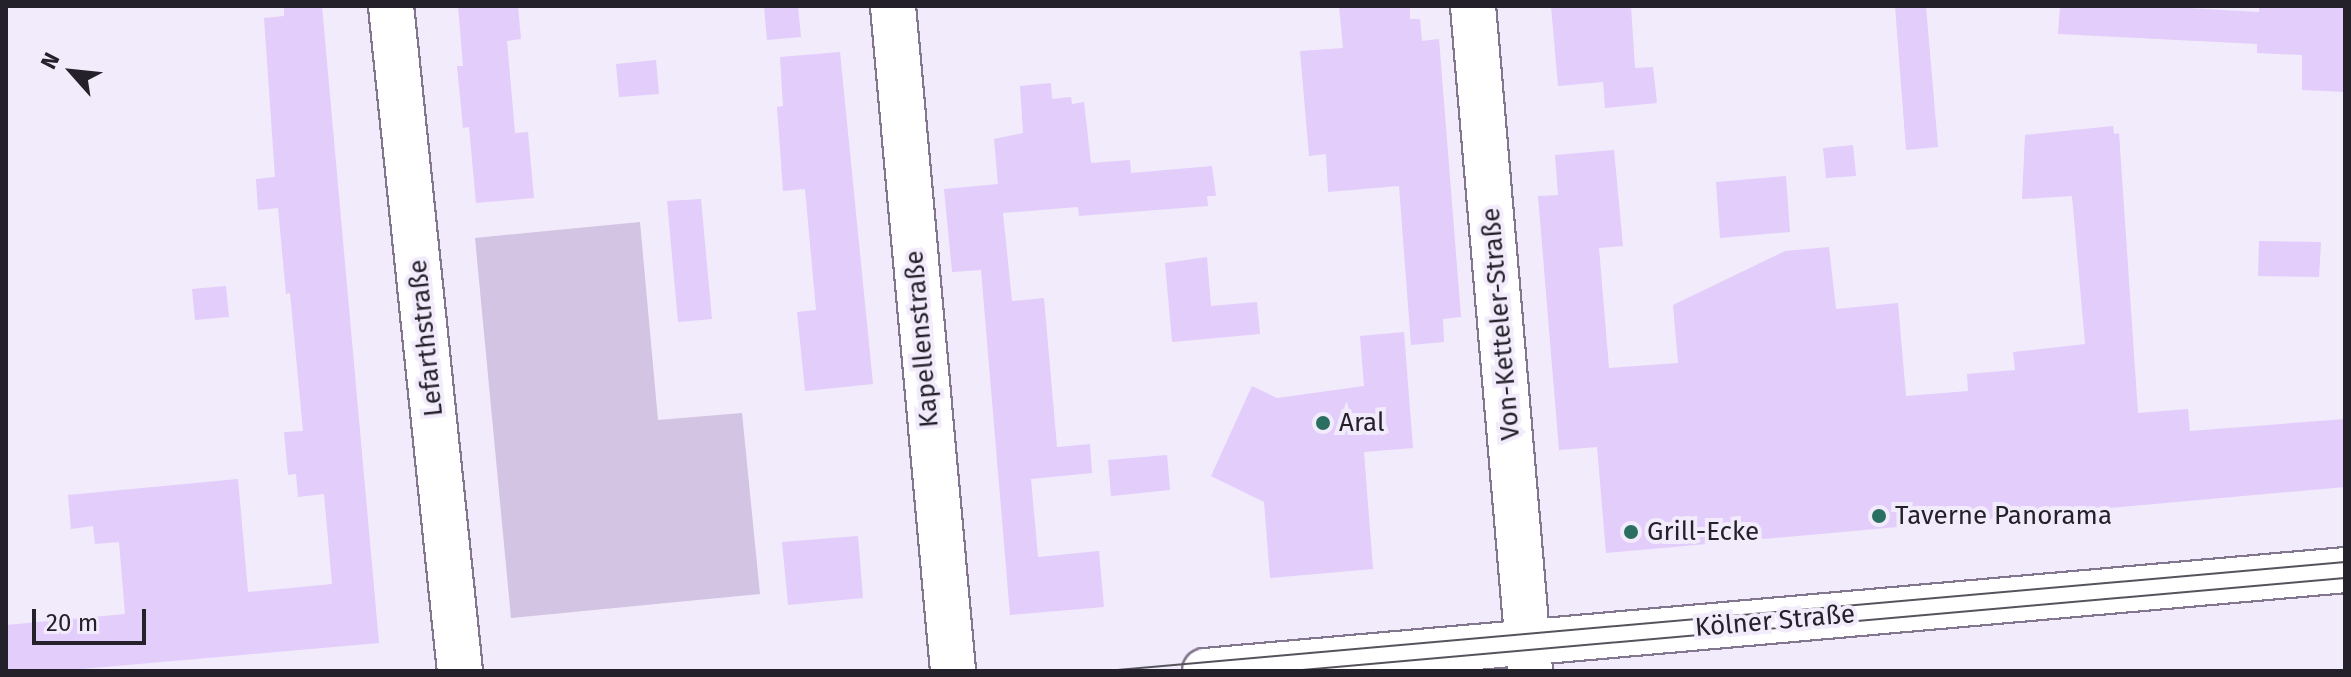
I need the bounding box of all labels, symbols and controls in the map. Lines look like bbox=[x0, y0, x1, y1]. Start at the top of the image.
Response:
north arrow bbox=[32, 32, 112, 112]
text: N bbox=[35, 48, 66, 74]
street label: Von-Ketteler-Straße bbox=[1475, 207, 1527, 441]
street label: Kapellenstraße bbox=[899, 249, 945, 429]
street label: Lefarthstraße bbox=[402, 258, 450, 418]
place label: Aral bbox=[1339, 407, 1385, 439]
marker: Aral bbox=[1314, 414, 1332, 432]
place label: Taverne Panorama bbox=[1895, 500, 2112, 532]
marker: Taverne Panorama bbox=[1870, 507, 1888, 525]
place label: Grill-Ecke bbox=[1647, 516, 1759, 548]
marker: Grill-Ecke bbox=[1622, 523, 1640, 541]
scale bar bbox=[36, 593, 150, 643]
street label: Kölner Straße bbox=[1694, 598, 1856, 644]
text: 20 m bbox=[46, 609, 98, 637]

